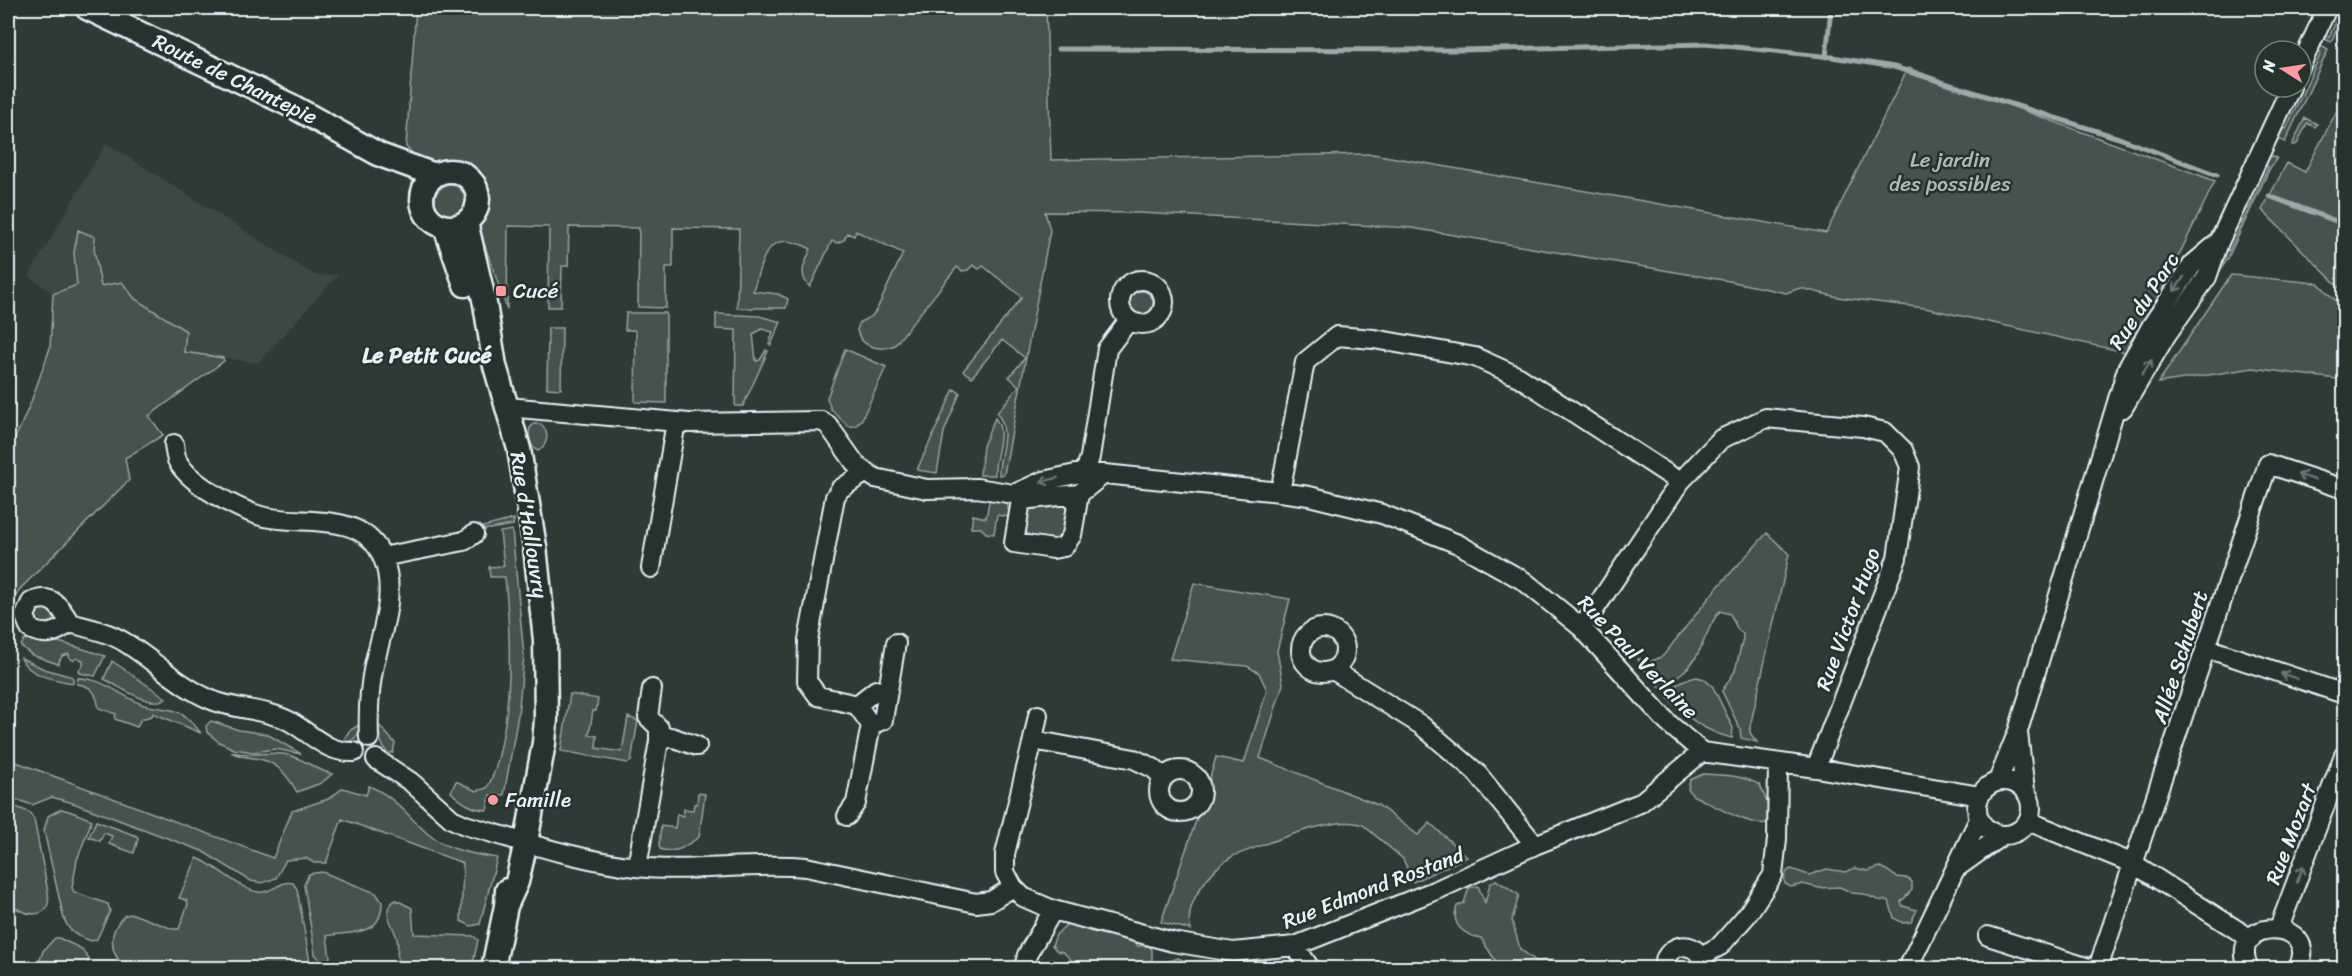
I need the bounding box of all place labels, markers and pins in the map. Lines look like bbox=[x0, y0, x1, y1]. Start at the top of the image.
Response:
place label: Cucé bbox=[513, 272, 559, 310]
marker: Cucé bbox=[494, 284, 508, 298]
place label: Famille bbox=[505, 781, 571, 819]
marker: Famille bbox=[486, 793, 500, 807]

